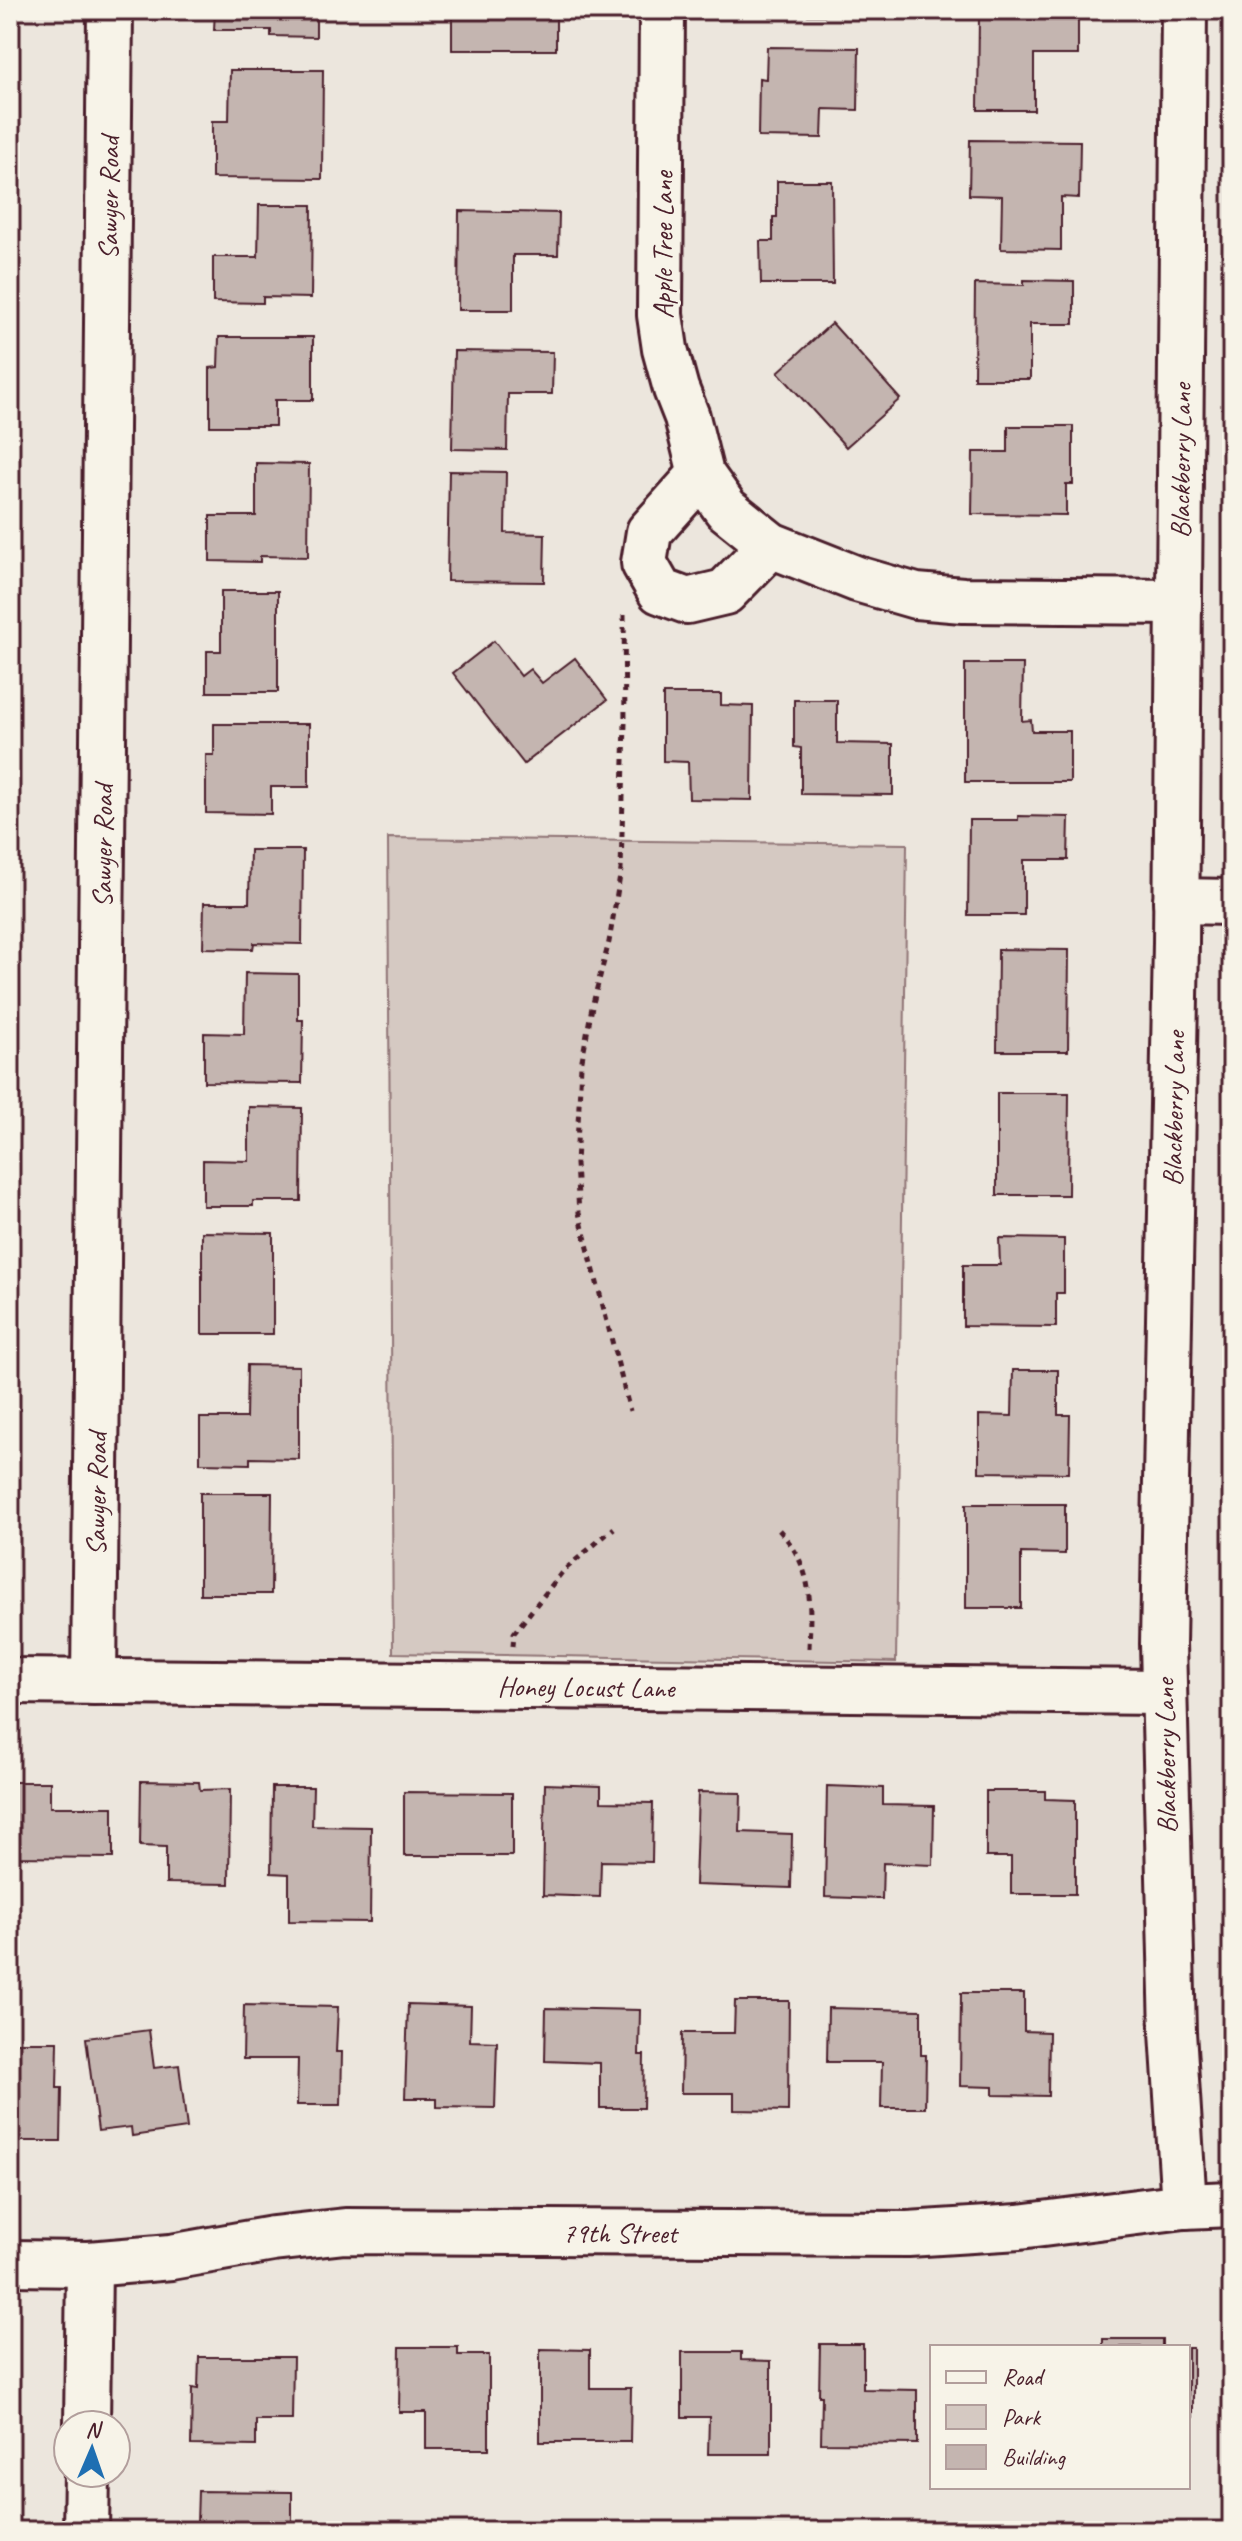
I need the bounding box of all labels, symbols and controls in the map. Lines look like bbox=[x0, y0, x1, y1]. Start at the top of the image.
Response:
street label: Sawyer Road bbox=[91, 132, 127, 260]
street label: Apple Tree Lane bbox=[645, 169, 680, 319]
street label: Blackberry Lane bbox=[1162, 381, 1199, 538]
street label: Sawyer Road bbox=[84, 780, 121, 908]
street label: Blackberry Lane bbox=[1154, 1029, 1192, 1186]
street label: Sawyer Road bbox=[78, 1428, 114, 1556]
street label: Honey Locust Lane bbox=[497, 1669, 676, 1705]
street label: Blackberry Lane bbox=[1147, 1676, 1184, 1834]
street label: 79th Street bbox=[562, 2215, 680, 2251]
legend bbox=[930, 2345, 1190, 2489]
text: Road bbox=[1002, 2362, 1046, 2392]
text: Park bbox=[1002, 2402, 1042, 2432]
north arrow bbox=[52, 2409, 132, 2489]
text: N bbox=[85, 2416, 103, 2444]
text: Building bbox=[1002, 2442, 1067, 2472]

